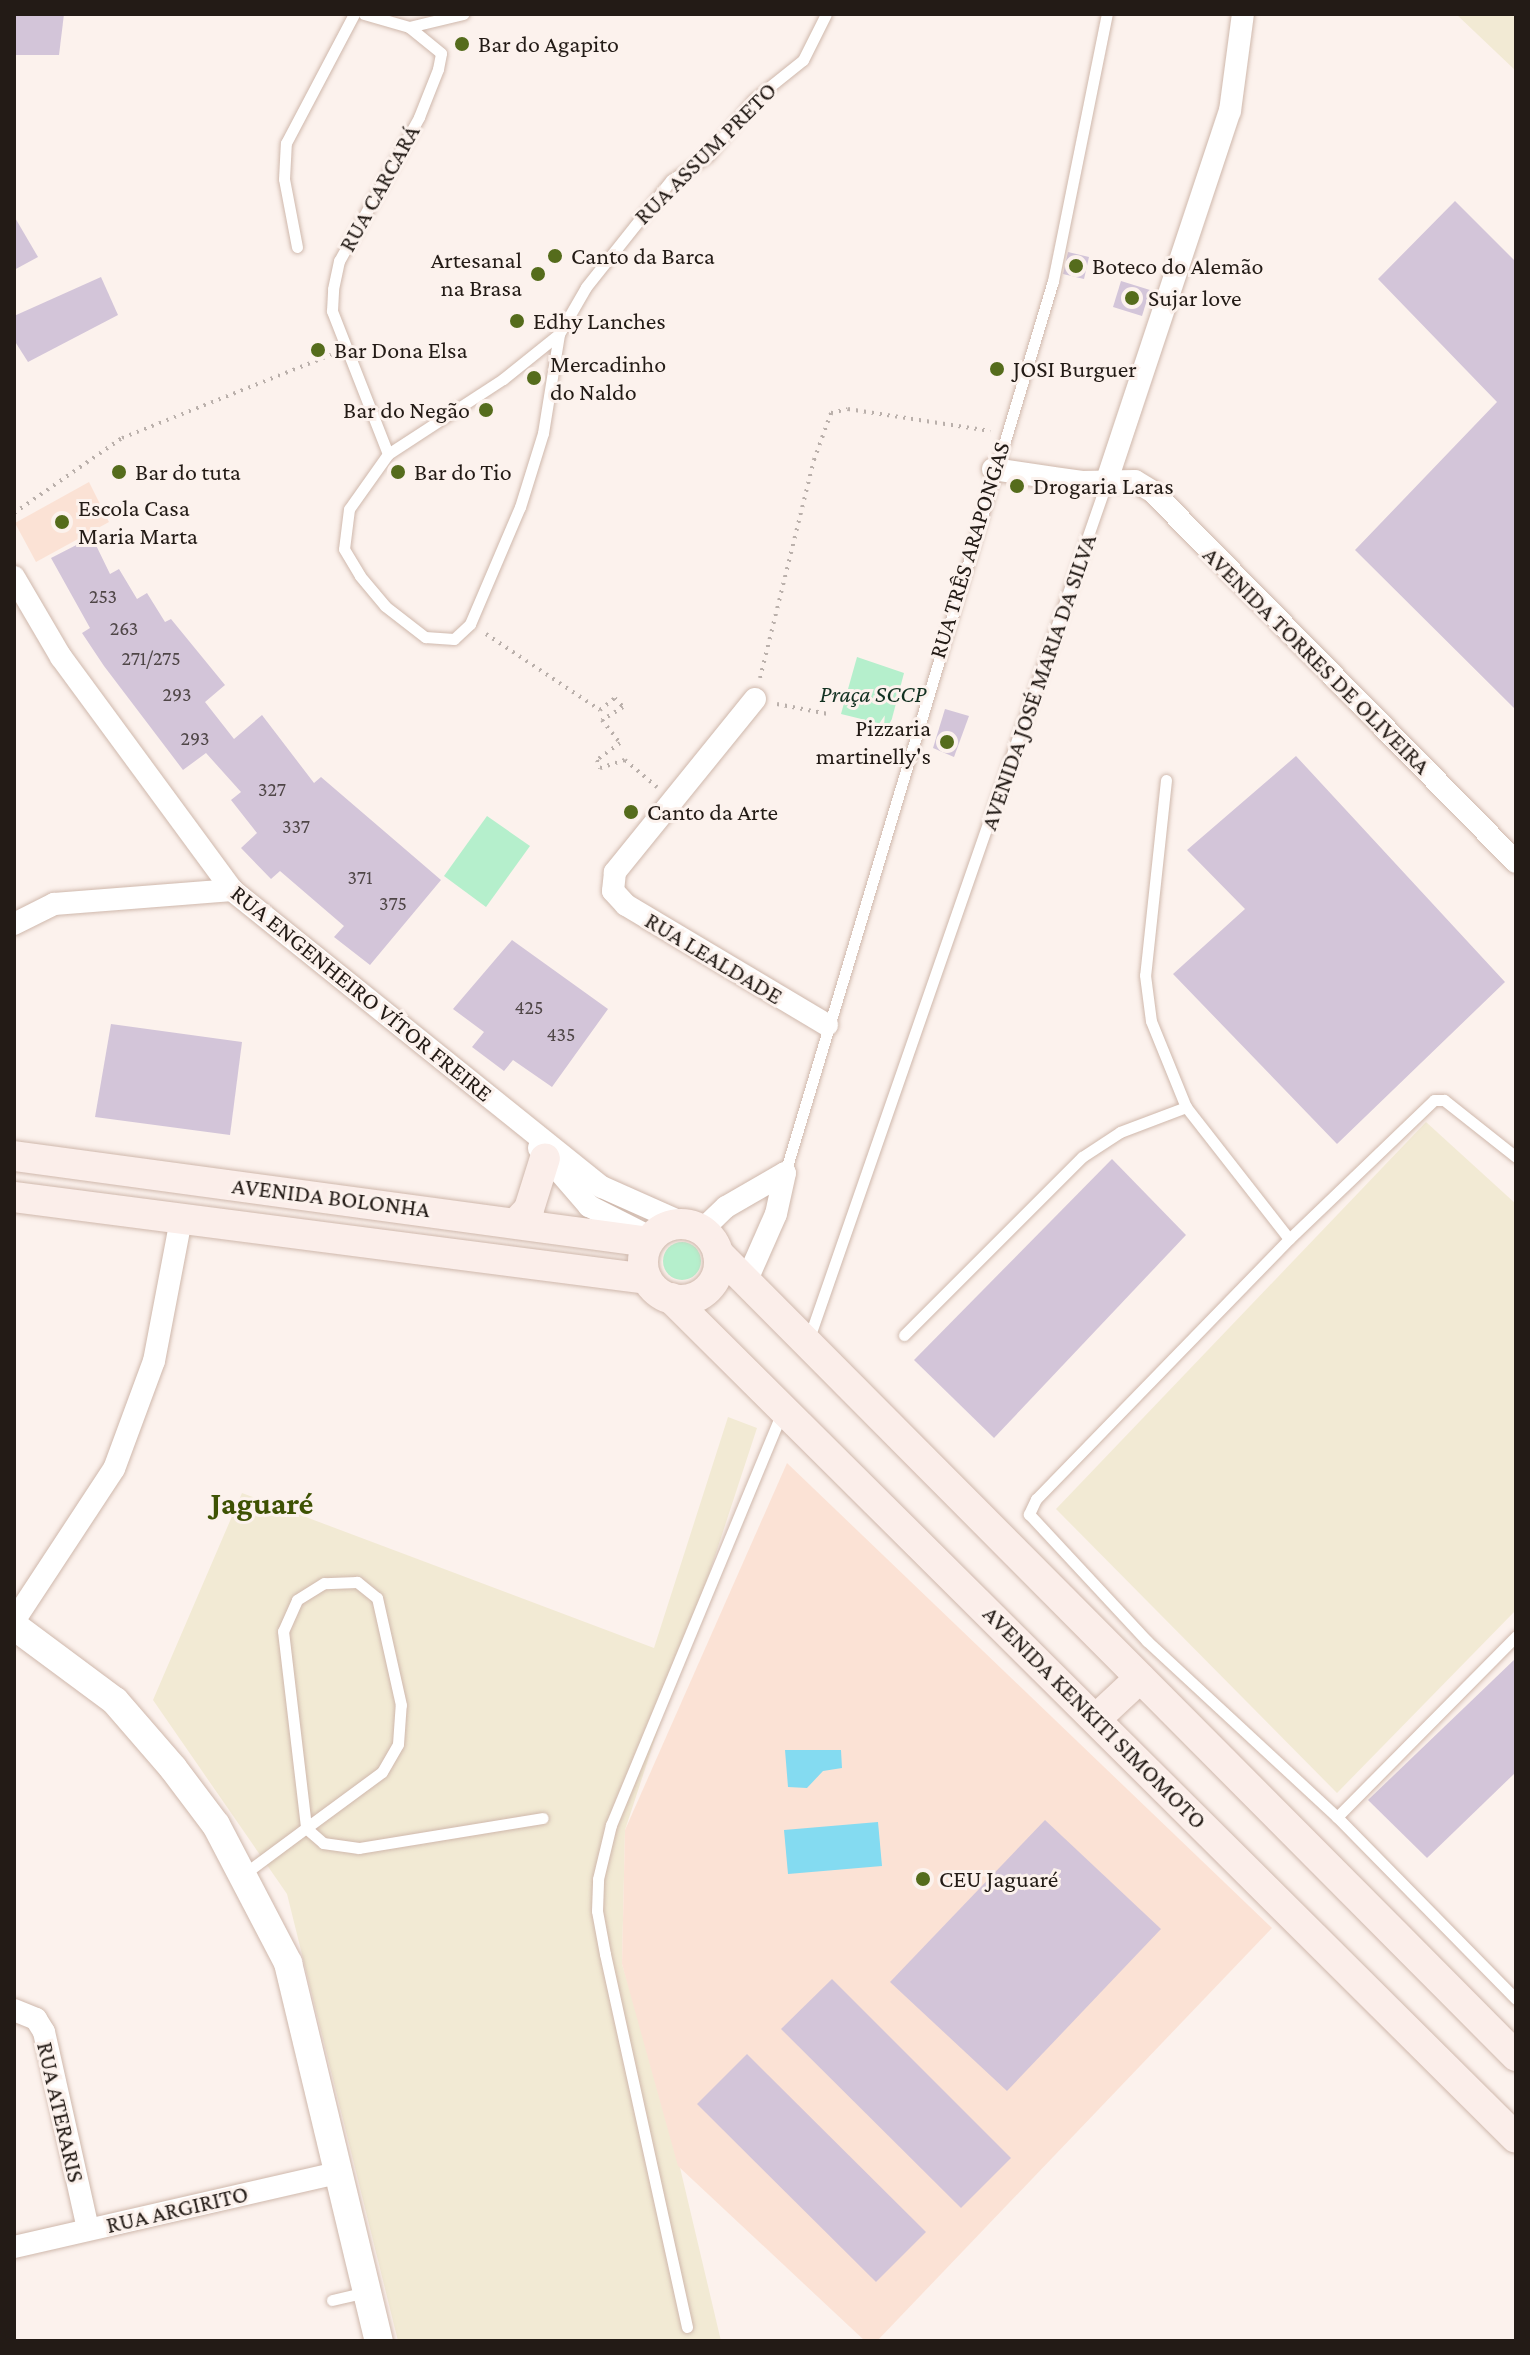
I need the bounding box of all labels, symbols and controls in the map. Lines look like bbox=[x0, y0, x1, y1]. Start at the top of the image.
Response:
place label: Bar do Agapito bbox=[478, 30, 619, 58]
marker: Bar do Agapito bbox=[453, 35, 471, 53]
street label: RUA ASSUM PRETO bbox=[628, 76, 782, 230]
street label: RUA CARCARÁ bbox=[332, 119, 426, 257]
place label: Canto da Barca bbox=[571, 242, 715, 270]
place label: Artesanal na Brasa bbox=[431, 246, 522, 302]
marker: Canto da Barca bbox=[546, 247, 564, 265]
place label: Boteco do Alemão bbox=[1092, 252, 1263, 280]
marker: Boteco do Alemão bbox=[1067, 257, 1085, 275]
marker: Artesanal na Brasa bbox=[529, 265, 547, 283]
place label: Sujar love bbox=[1148, 284, 1242, 312]
marker: Sujar love bbox=[1123, 289, 1141, 307]
place label: Edhy Lanches bbox=[533, 307, 666, 335]
marker: Edhy Lanches bbox=[508, 312, 526, 330]
place label: Bar Dona Elsa bbox=[334, 336, 468, 364]
marker: Bar Dona Elsa bbox=[309, 341, 327, 359]
place label: Mercadinho do Naldo bbox=[550, 350, 666, 406]
place label: JOSI Burguer bbox=[1013, 355, 1137, 383]
marker: JOSI Burguer bbox=[988, 360, 1006, 378]
marker: Mercadinho do Naldo bbox=[525, 369, 543, 387]
place label: Bar do Negão bbox=[343, 396, 470, 424]
marker: Bar do Negão bbox=[477, 401, 495, 419]
street label: RUA TRÊS ARAPONGAS bbox=[922, 438, 1016, 662]
place label: Bar do tuta bbox=[135, 458, 241, 486]
place label: Bar do Tio bbox=[414, 458, 512, 486]
marker: Bar do tuta bbox=[110, 463, 128, 481]
marker: Bar do Tio bbox=[389, 463, 407, 481]
place label: Drogaria Laras bbox=[1033, 472, 1174, 500]
marker: Drogaria Laras bbox=[1008, 477, 1026, 495]
place label: Escola Casa Maria Marta bbox=[78, 494, 198, 550]
marker: Escola Casa Maria Marta bbox=[53, 513, 71, 531]
street label: AVENIDA JOSÉ MARIA DA SILVA bbox=[974, 530, 1102, 834]
street label: AVENIDA TORRES DE OLIVEIRA bbox=[1197, 540, 1437, 780]
house number: 253 bbox=[89, 584, 117, 608]
house number: 263 bbox=[110, 616, 138, 640]
house number: 271/275 bbox=[121, 646, 181, 670]
park label: Praça SCCP bbox=[820, 680, 926, 708]
house number: 293 bbox=[163, 682, 191, 706]
place label: Pizzaria martinelly's bbox=[816, 714, 931, 770]
house number: 293 bbox=[181, 726, 209, 750]
marker: Pizzaria martinelly's bbox=[938, 733, 956, 751]
house number: 327 bbox=[258, 777, 286, 801]
place label: Canto da Arte bbox=[647, 798, 778, 826]
marker: Canto da Arte bbox=[622, 803, 640, 821]
house number: 337 bbox=[282, 814, 310, 838]
house number: 371 bbox=[347, 865, 373, 889]
street label: RUA ENGENHEIRO VÍTOR FREIRE bbox=[225, 879, 499, 1107]
house number: 375 bbox=[379, 891, 407, 915]
street label: RUA LEALDADE bbox=[640, 906, 788, 1010]
house number: 425 bbox=[515, 995, 543, 1019]
house number: 435 bbox=[547, 1022, 575, 1046]
street label: AVENIDA BOLONHA bbox=[230, 1171, 432, 1223]
district label: Jaguaré bbox=[211, 1484, 313, 1522]
street label: AVENIDA KENKITI SIMOMOTO bbox=[977, 1599, 1213, 1835]
place label: CEU Jaguaré bbox=[939, 1865, 1058, 1893]
marker: CEU Jaguaré bbox=[914, 1870, 932, 1888]
street label: RUA ATERARIS bbox=[31, 2039, 91, 2185]
street label: RUA ARGIRITO bbox=[103, 2179, 251, 2239]

